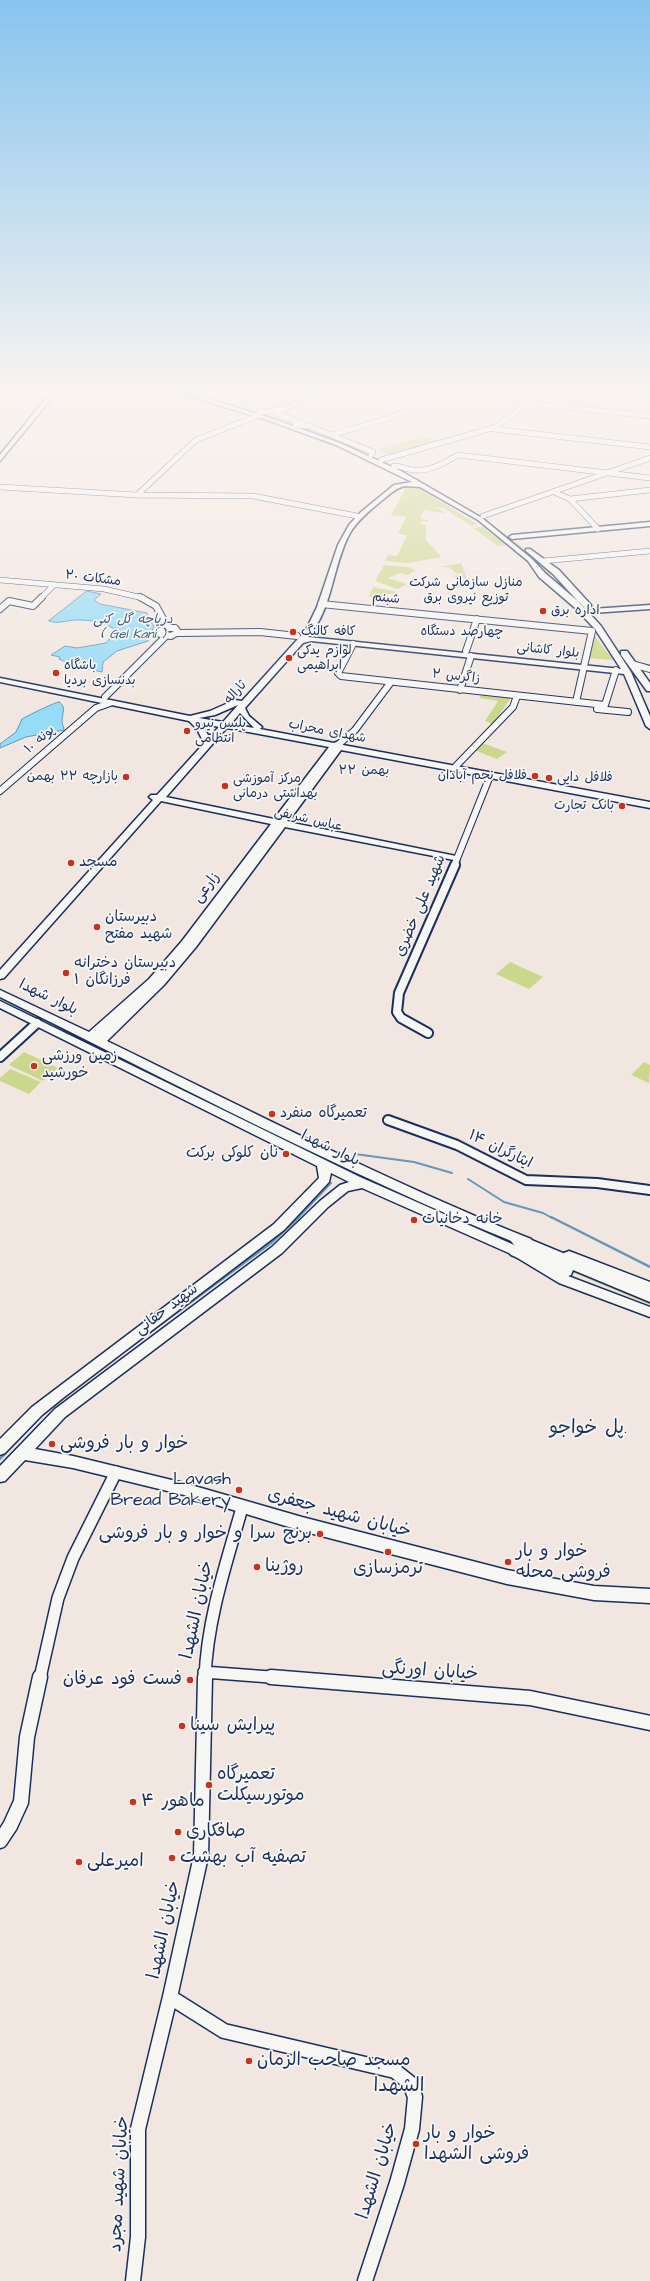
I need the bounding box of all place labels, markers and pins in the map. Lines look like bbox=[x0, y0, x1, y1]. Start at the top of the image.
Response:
place label: اداره برق bbox=[551, 603, 600, 619]
marker: اداره برق bbox=[538, 606, 548, 616]
place label: کافه کالنگ bbox=[301, 624, 356, 640]
marker: کافه کالنگ bbox=[288, 627, 298, 637]
place label: لوازم یدکی ابراهیمی bbox=[297, 643, 352, 674]
marker: لوازم یدکی ابراهیمی bbox=[284, 653, 294, 663]
place label: باشگاه بدنسازی بردیا bbox=[64, 658, 135, 689]
marker: باشگاه بدنسازی بردیا bbox=[51, 668, 61, 678]
place label: پلیس نیرو انتظامی bbox=[195, 716, 246, 747]
marker: پلیس نیرو انتظامی bbox=[182, 726, 192, 736]
place label: فلافل نجم آبادان bbox=[438, 768, 527, 784]
place label: بازارچه ۲۲ بهمن bbox=[27, 769, 118, 785]
place label: فلافل دایی bbox=[557, 770, 613, 786]
place label: مرکز آموزشی بهداشتی درمانی bbox=[233, 771, 318, 802]
marker: فلافل نجم آبادان bbox=[530, 771, 540, 781]
marker: بازارچه ۲۲ بهمن bbox=[121, 772, 131, 782]
marker: فلافل دایی bbox=[544, 773, 554, 783]
marker: مرکز آموزشی بهداشتی درمانی bbox=[220, 781, 230, 791]
place label: بانک تجارت bbox=[554, 798, 614, 814]
marker: بانک تجارت bbox=[617, 801, 627, 811]
place label: مسجد bbox=[79, 854, 118, 872]
marker: مسجد bbox=[66, 858, 76, 868]
place label: دبیرستان شهید مفتح bbox=[105, 909, 172, 944]
marker: دبیرستان شهید مفتح bbox=[92, 922, 102, 932]
place label: دبیرستان دخترانه فرزانگان ۱ bbox=[74, 955, 176, 990]
marker: دبیرستان دخترانه فرزانگان ۱ bbox=[61, 968, 71, 978]
place label: زمین ورزشی خورشید bbox=[42, 1048, 117, 1083]
marker: زمین ورزشی خورشید bbox=[29, 1061, 39, 1071]
place label: تعمیرگاه منفرد bbox=[280, 1105, 367, 1123]
marker: تعمیرگاه منفرد bbox=[267, 1109, 277, 1119]
place label: نان کلوکی برکت bbox=[186, 1145, 278, 1163]
marker: نان کلوکی برکت bbox=[281, 1149, 291, 1159]
place label: خانه دخانیات bbox=[422, 1211, 503, 1229]
marker: خانه دخانیات bbox=[409, 1215, 419, 1225]
place label: خوار و بار فروشی bbox=[60, 1433, 188, 1455]
marker: خوار و بار فروشی bbox=[47, 1439, 57, 1449]
place label: Lavash Bread Bakery bbox=[110, 1469, 231, 1512]
marker: Lavash Bread Bakery bbox=[234, 1485, 244, 1495]
place label: برنج سرا و خوار و بار فروشی bbox=[99, 1523, 312, 1545]
marker: برنج سرا و خوار و بار فروشی bbox=[315, 1529, 325, 1539]
place label: خوار و بار فروشی محله bbox=[516, 1541, 611, 1584]
marker: ترمزسازی bbox=[383, 1547, 393, 1557]
place label: روژینا bbox=[265, 1556, 304, 1578]
marker: خوار و بار فروشی محله bbox=[503, 1557, 513, 1567]
place label: ترمزسازی bbox=[353, 1558, 423, 1580]
marker: روژینا bbox=[252, 1562, 262, 1572]
place label: فست فود عرفان bbox=[63, 1669, 182, 1691]
marker: فست فود عرفان bbox=[185, 1675, 195, 1685]
place label: پیرایش سینا bbox=[190, 1715, 275, 1737]
marker: پیرایش سینا bbox=[177, 1721, 187, 1731]
place label: تعمیرگاه موتورسیکلت bbox=[217, 1764, 304, 1806]
marker: تعمیرگاه موتورسیکلت bbox=[204, 1780, 214, 1790]
place label: ماهور ۴ bbox=[141, 1791, 205, 1813]
marker: ماهور ۴ bbox=[128, 1797, 138, 1807]
place label: صافکاری bbox=[186, 1821, 246, 1843]
marker: صافکاری bbox=[173, 1827, 183, 1837]
place label: تصفیه آب بهشت bbox=[180, 1847, 306, 1869]
place label: امیرعلی bbox=[87, 1851, 144, 1873]
marker: تصفیه آب بهشت bbox=[167, 1853, 177, 1863]
marker: امیرعلی bbox=[74, 1857, 84, 1867]
place label: مسجد صاحب الزمان bbox=[257, 2050, 410, 2072]
marker: مسجد صاحب الزمان bbox=[244, 2056, 254, 2066]
place label: خوار و بار فروشی الشهدا bbox=[424, 2123, 529, 2166]
marker: خوار و بار فروشی الشهدا bbox=[411, 2139, 421, 2149]

